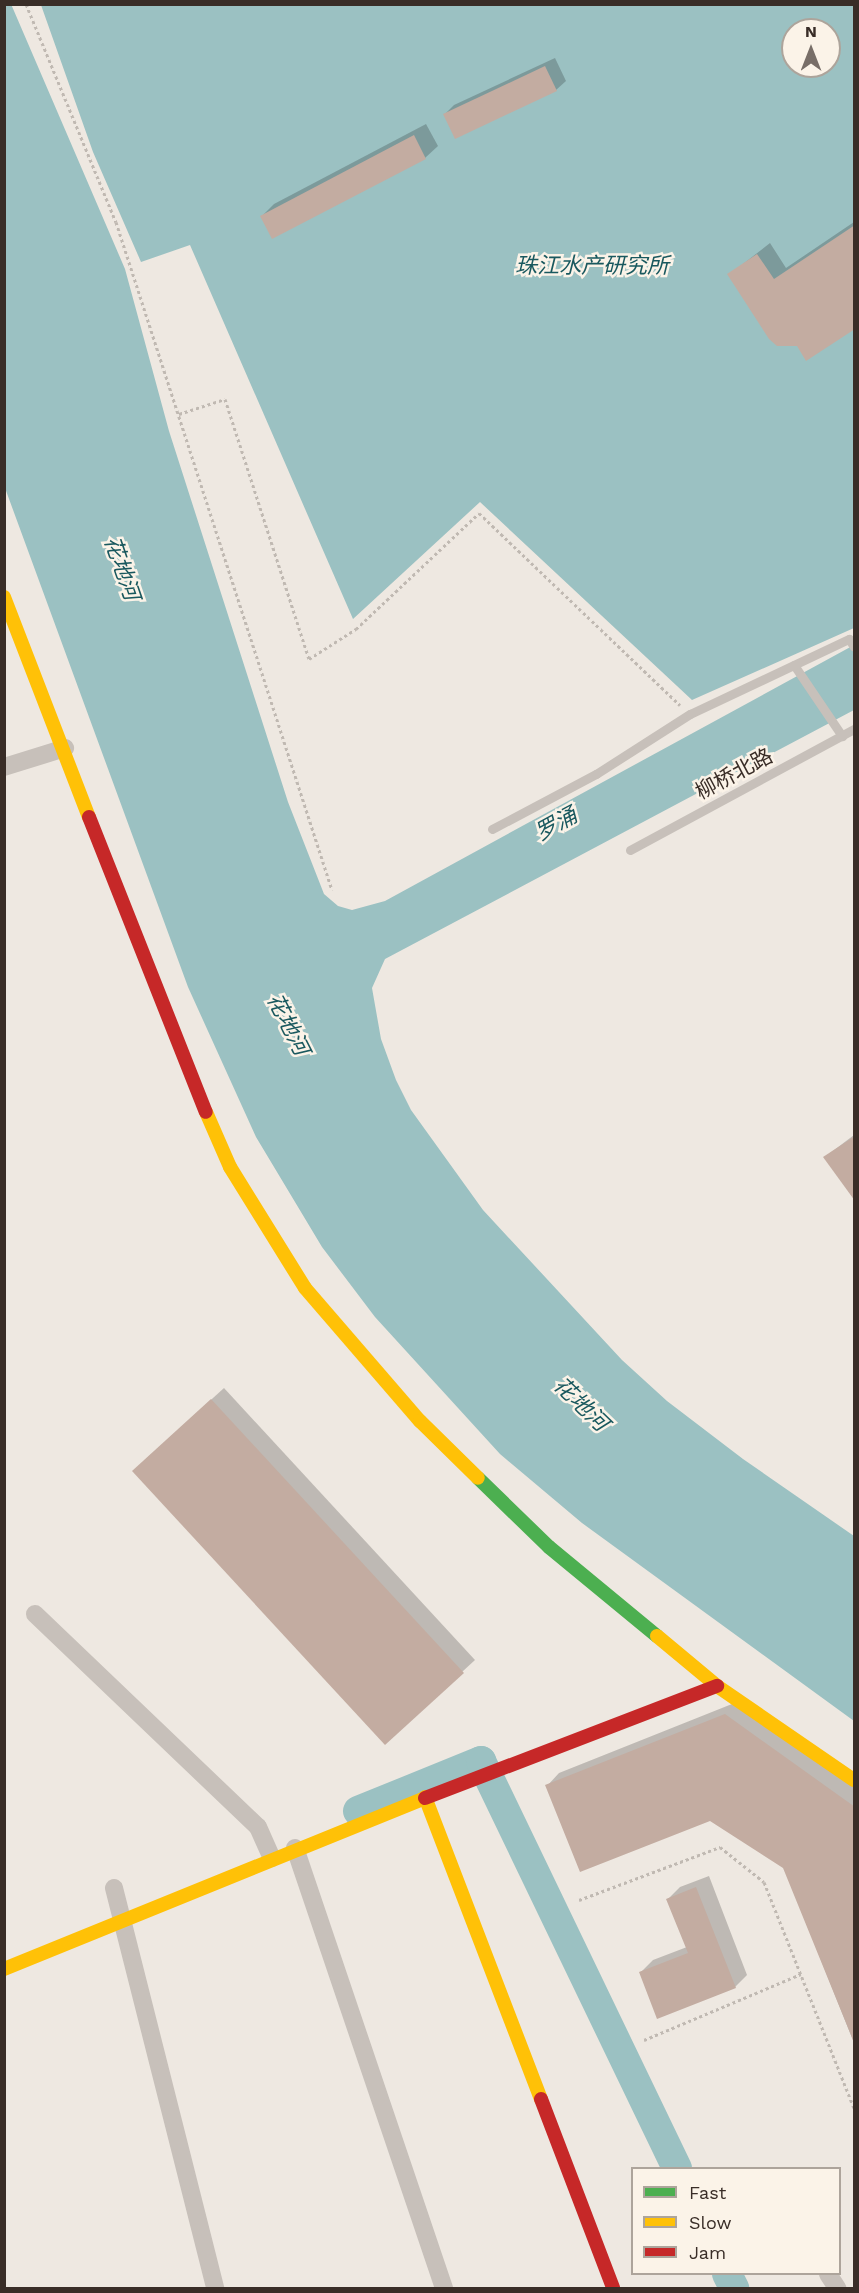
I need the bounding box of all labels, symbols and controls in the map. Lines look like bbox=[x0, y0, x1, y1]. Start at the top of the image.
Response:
north arrow bbox=[781, 18, 841, 78]
text: N bbox=[805, 22, 817, 41]
water label: 珠江水产研究所 bbox=[515, 253, 669, 279]
water label: 花地河 bbox=[99, 533, 145, 603]
street label: 柳桥北路 bbox=[691, 743, 777, 805]
water label: 罗涌 bbox=[530, 802, 582, 846]
water label: 花地河 bbox=[261, 989, 315, 1059]
water label: 花地河 bbox=[548, 1372, 614, 1436]
legend bbox=[631, 2167, 841, 2275]
text: Fast bbox=[689, 2182, 726, 2203]
text: Slow bbox=[689, 2212, 732, 2233]
text: Jam bbox=[689, 2242, 726, 2263]

